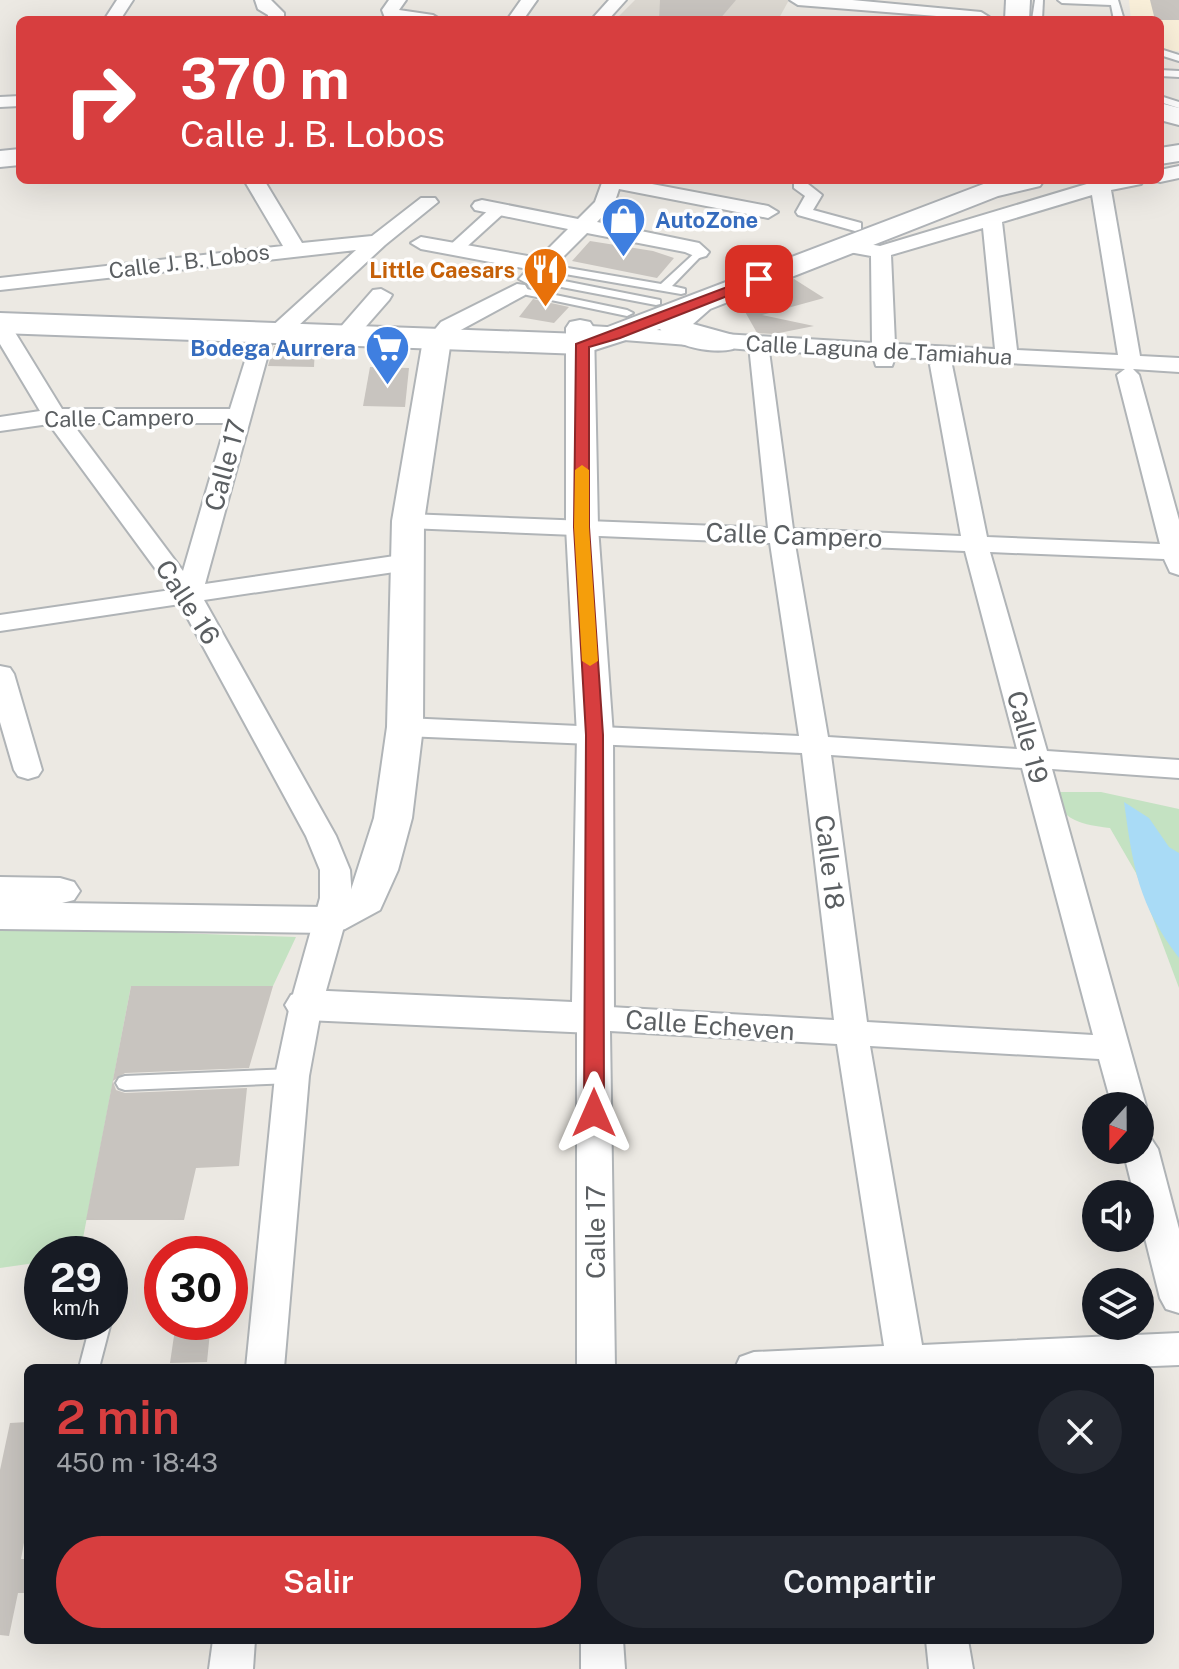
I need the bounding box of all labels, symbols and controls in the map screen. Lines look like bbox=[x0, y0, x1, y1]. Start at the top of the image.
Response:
text: 370 m bbox=[180, 46, 350, 112]
icon: right bbox=[48, 48, 152, 152]
text: Calle J. B. Lobos bbox=[180, 113, 445, 155]
shop icon: AutoZone bbox=[600, 196, 648, 259]
place label: AutoZone bbox=[655, 207, 758, 233]
street label: Calle J. B. Lobos bbox=[107, 238, 271, 284]
pin bbox=[725, 245, 793, 313]
restaurant icon: Little Caesars bbox=[522, 246, 570, 309]
place label: Little Caesars bbox=[369, 257, 515, 283]
icon: arrive bbox=[737, 257, 781, 301]
supermarket icon: Bodega Aurrera bbox=[363, 324, 411, 387]
street label: Calle Laguna de Tamiahua bbox=[745, 330, 1013, 370]
place label: Bodega Aurrera bbox=[190, 335, 356, 361]
street label: Calle Campero bbox=[44, 404, 194, 432]
street label: Calle 17 bbox=[198, 416, 252, 514]
street label: Calle Campero bbox=[705, 516, 883, 554]
street label: Calle 16 bbox=[149, 554, 227, 650]
street label: Calle 19 bbox=[1001, 687, 1055, 787]
street label: Calle 18 bbox=[809, 813, 851, 911]
street label: Calle Echeven bbox=[624, 1004, 796, 1046]
position arrow bbox=[552, 1071, 636, 1155]
north arrow bbox=[1082, 1092, 1154, 1164]
map controls bbox=[1082, 1092, 1154, 1340]
button: sound bbox=[1082, 1180, 1154, 1252]
street label: Calle 17 bbox=[580, 1185, 611, 1279]
speed limit sign: 30 bbox=[144, 1236, 248, 1340]
text: 29 bbox=[50, 1254, 102, 1301]
button: layers bbox=[1082, 1268, 1154, 1340]
text: km/h bbox=[52, 1296, 100, 1320]
text: 2 min bbox=[56, 1388, 180, 1445]
button: close bbox=[1038, 1390, 1122, 1474]
text: 450 m · 18:43 bbox=[56, 1447, 218, 1478]
button: Salir bbox=[56, 1536, 581, 1628]
button: Compartir bbox=[597, 1536, 1122, 1628]

